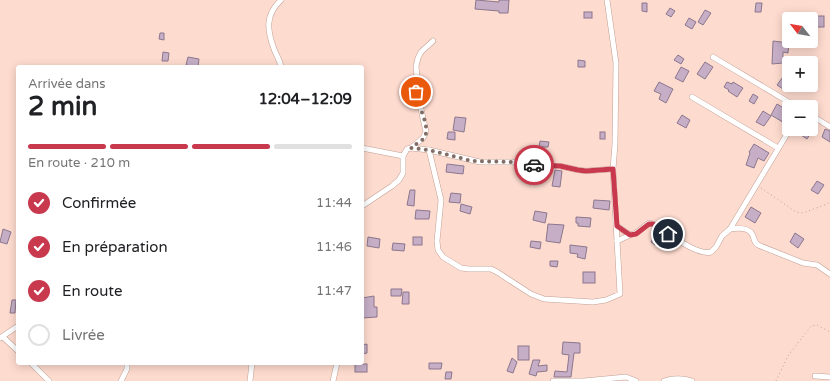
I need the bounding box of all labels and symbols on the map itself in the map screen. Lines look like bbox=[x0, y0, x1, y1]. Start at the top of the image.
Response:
north arrow bbox=[782, 12, 818, 48]
pin bbox=[399, 75, 433, 109]
courier bbox=[514, 145, 554, 185]
pin bbox=[651, 217, 685, 251]

